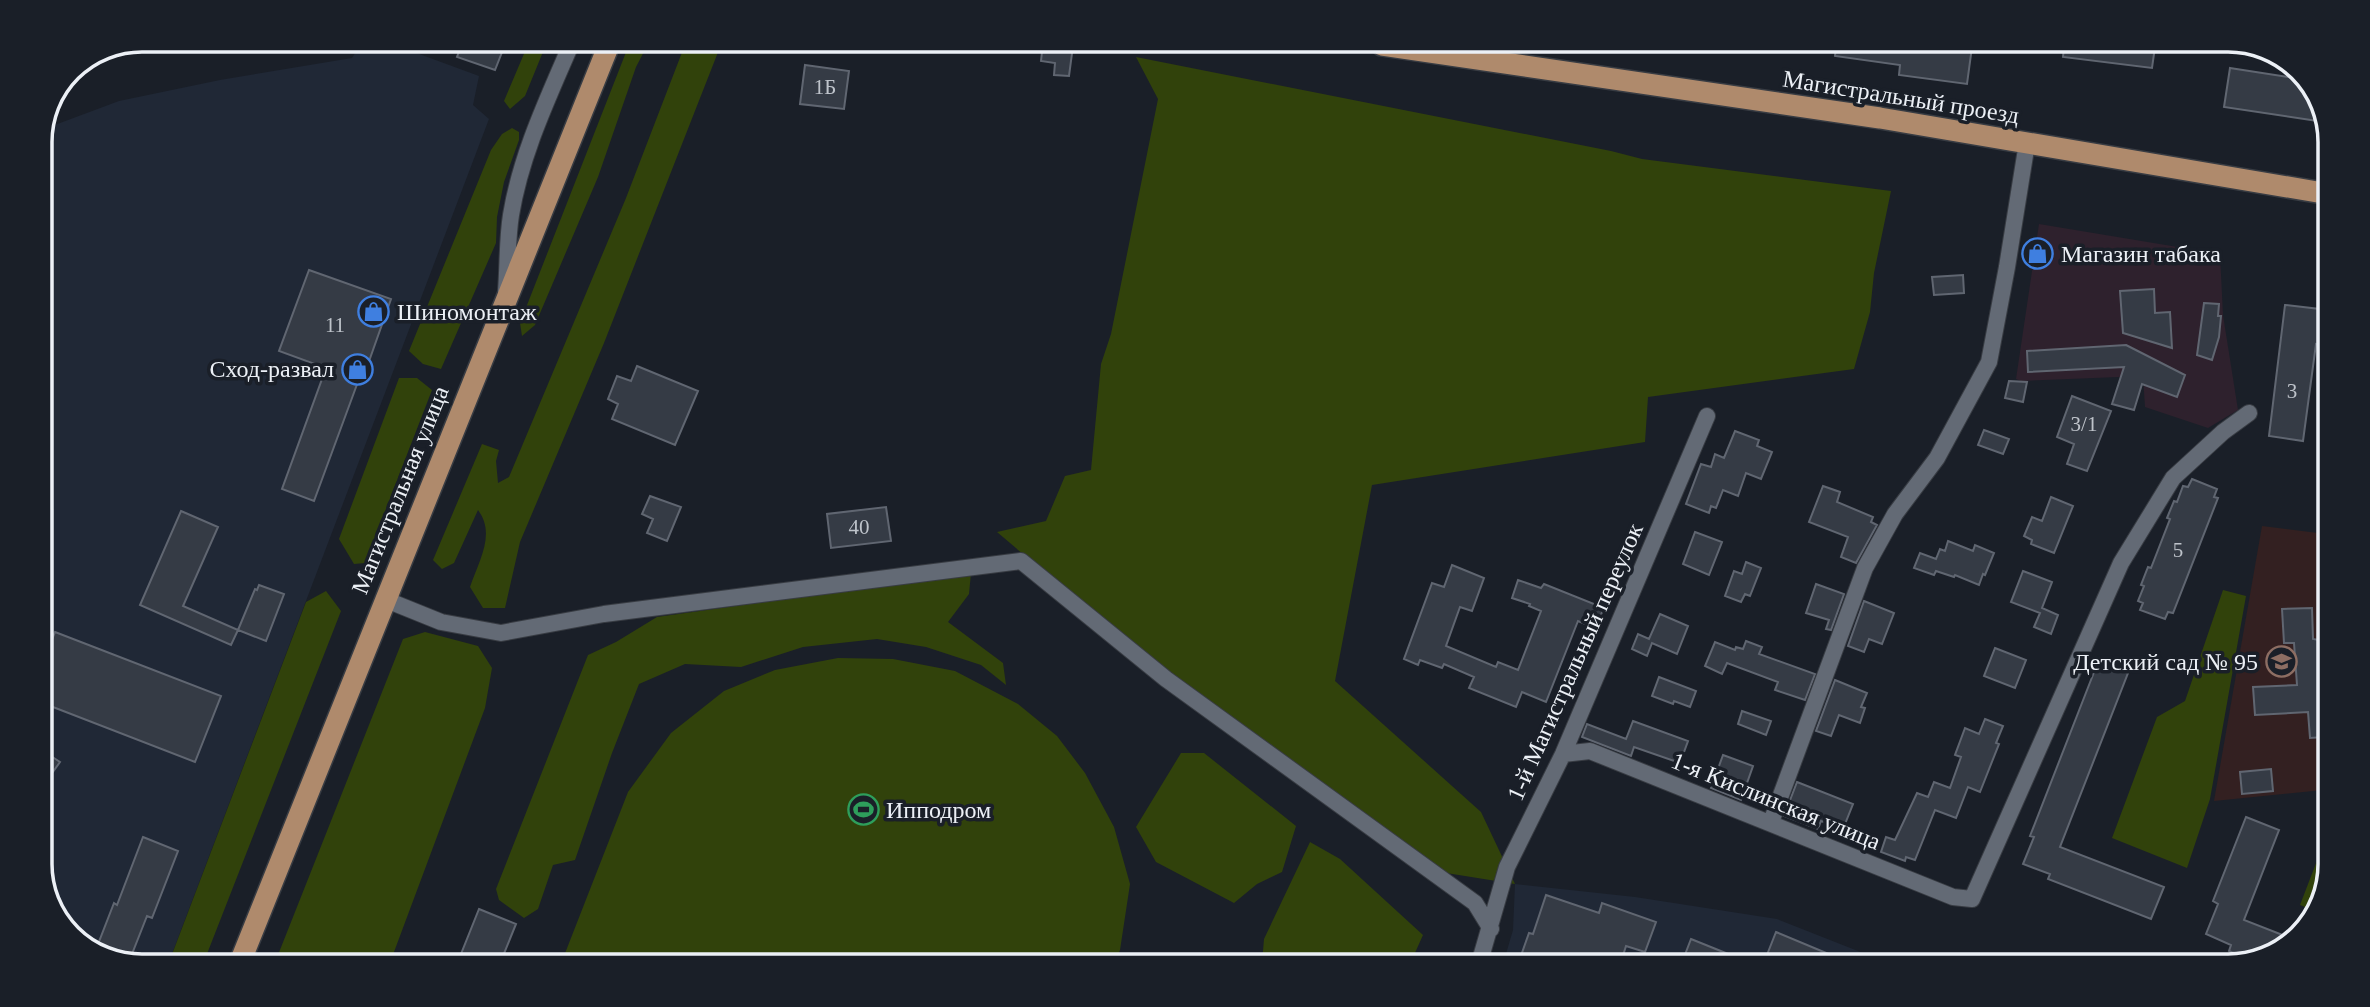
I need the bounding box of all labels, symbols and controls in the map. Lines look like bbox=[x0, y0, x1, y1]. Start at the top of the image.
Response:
street label: Магистральный проезд bbox=[1781, 65, 2021, 129]
house number: 1Б bbox=[814, 75, 836, 99]
shop icon: Магазин табака bbox=[2021, 237, 2055, 271]
place label: Магазин табака bbox=[2061, 241, 2221, 267]
shop icon: Шиномонтаж bbox=[357, 295, 391, 329]
place label: Шиномонтаж bbox=[397, 299, 537, 325]
house number: 11 bbox=[325, 313, 345, 337]
shop icon: Сход-развал bbox=[340, 352, 374, 386]
place label: Сход-развал bbox=[209, 356, 334, 382]
house number: 3 bbox=[2287, 379, 2297, 403]
street label: Магистральная улица bbox=[346, 382, 454, 598]
house number: 3/1 bbox=[2071, 412, 2097, 436]
house number: 40 bbox=[849, 515, 870, 539]
street label: 1-й Магистральный переулок bbox=[1502, 519, 1648, 805]
house number: 5 bbox=[2173, 538, 2183, 562]
school or university icon: Детский сад № 95 bbox=[2264, 645, 2298, 679]
place label: Детский сад № 95 bbox=[2073, 649, 2258, 675]
street label: 1-я Кислинская улица bbox=[1668, 747, 1885, 855]
sports icon: Ипподром bbox=[846, 793, 880, 827]
place label: Ипподром bbox=[886, 797, 991, 823]

